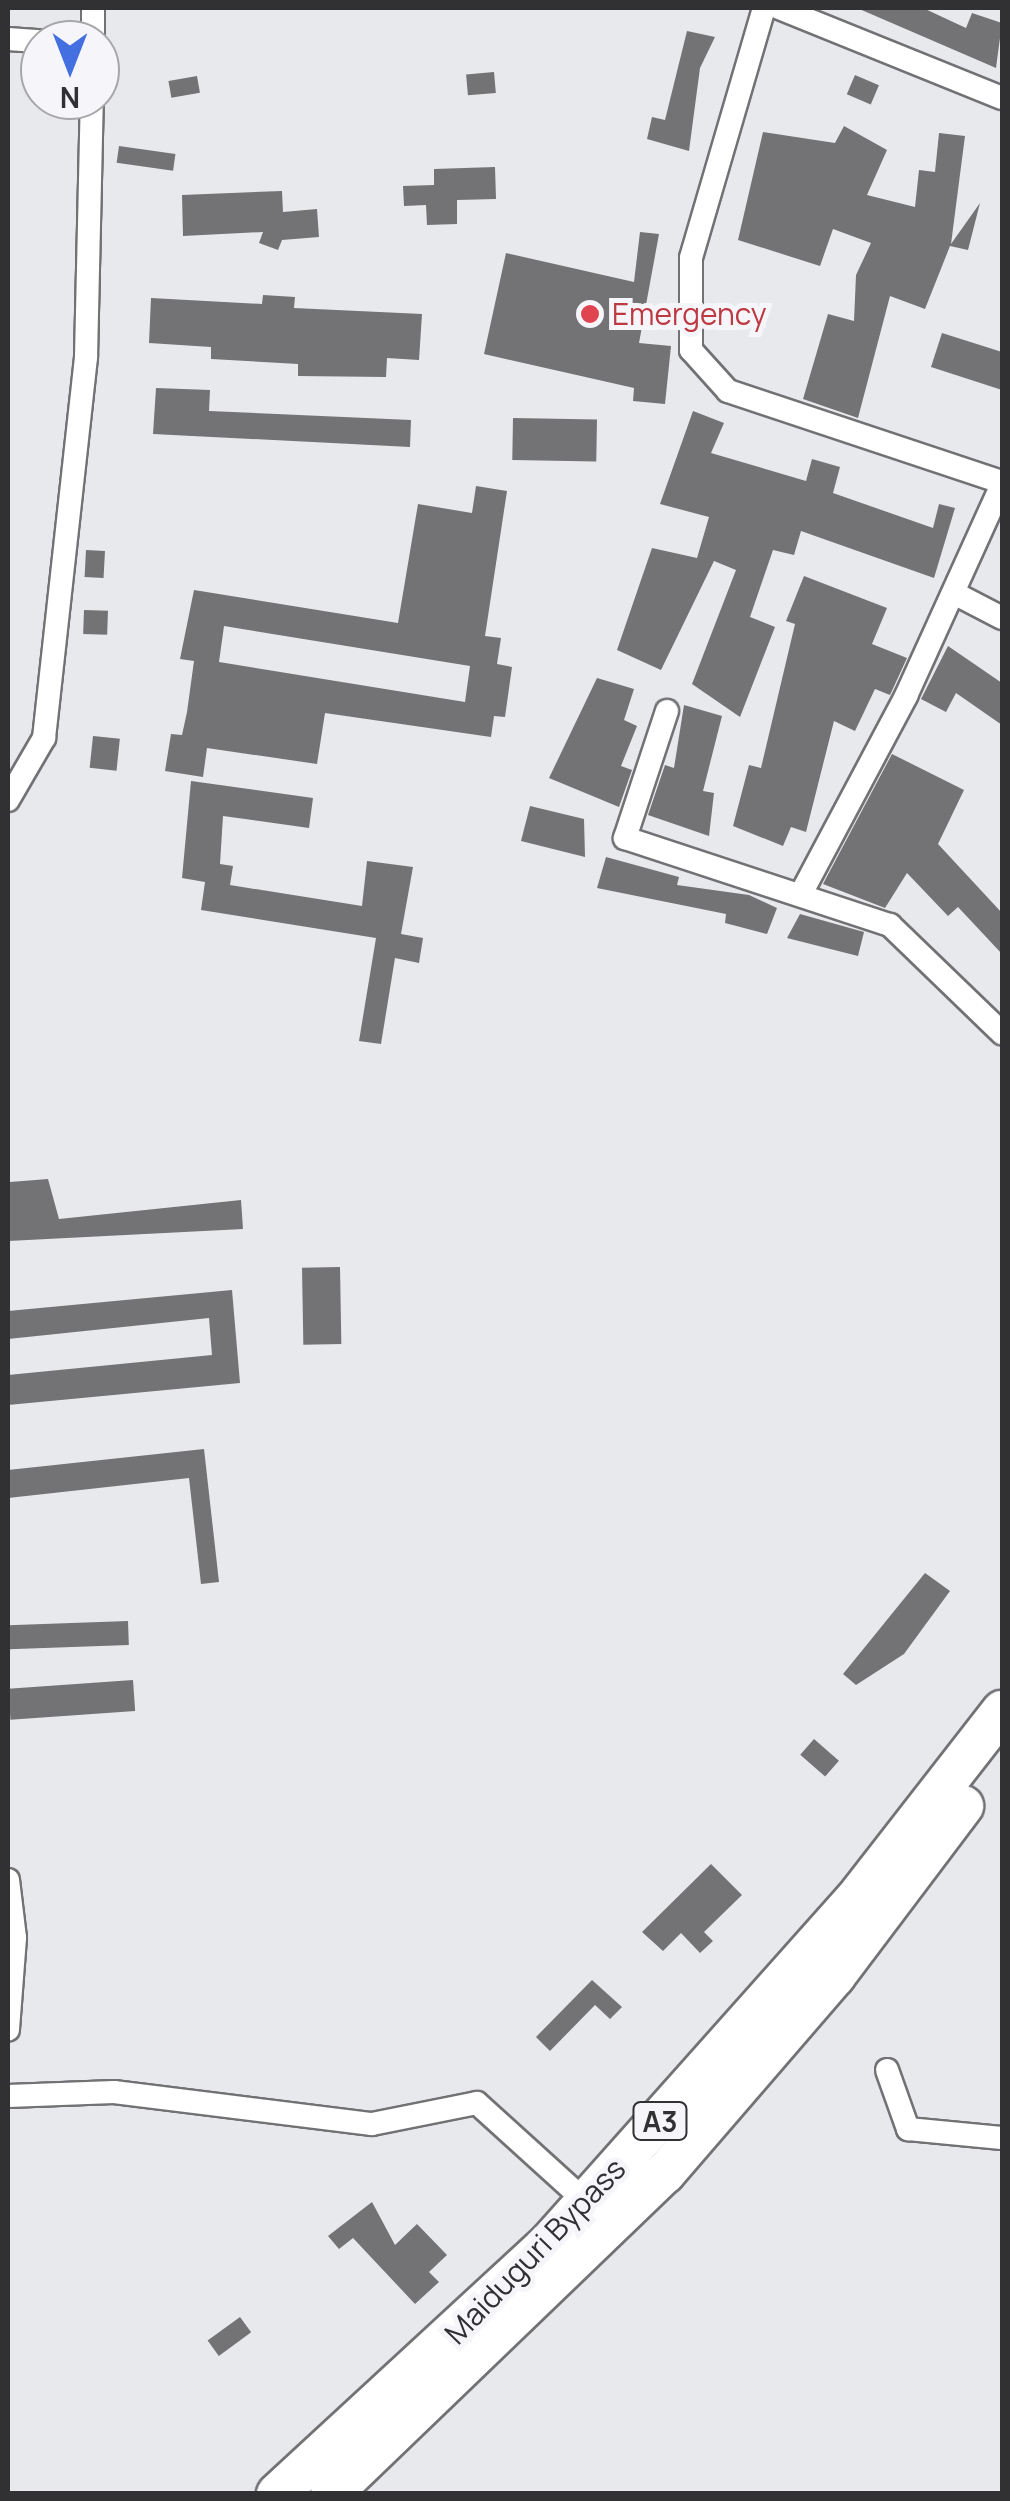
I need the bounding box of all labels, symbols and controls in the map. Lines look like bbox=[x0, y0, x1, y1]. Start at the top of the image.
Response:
north arrow bbox=[20, 20, 120, 120]
text: N bbox=[60, 79, 80, 117]
place label: Emergency bbox=[612, 296, 767, 332]
marker: Emergency bbox=[577, 301, 603, 327]
road number: A3 bbox=[630, 2098, 690, 2144]
street label: Maiduguri Bypass bbox=[437, 2151, 633, 2351]

